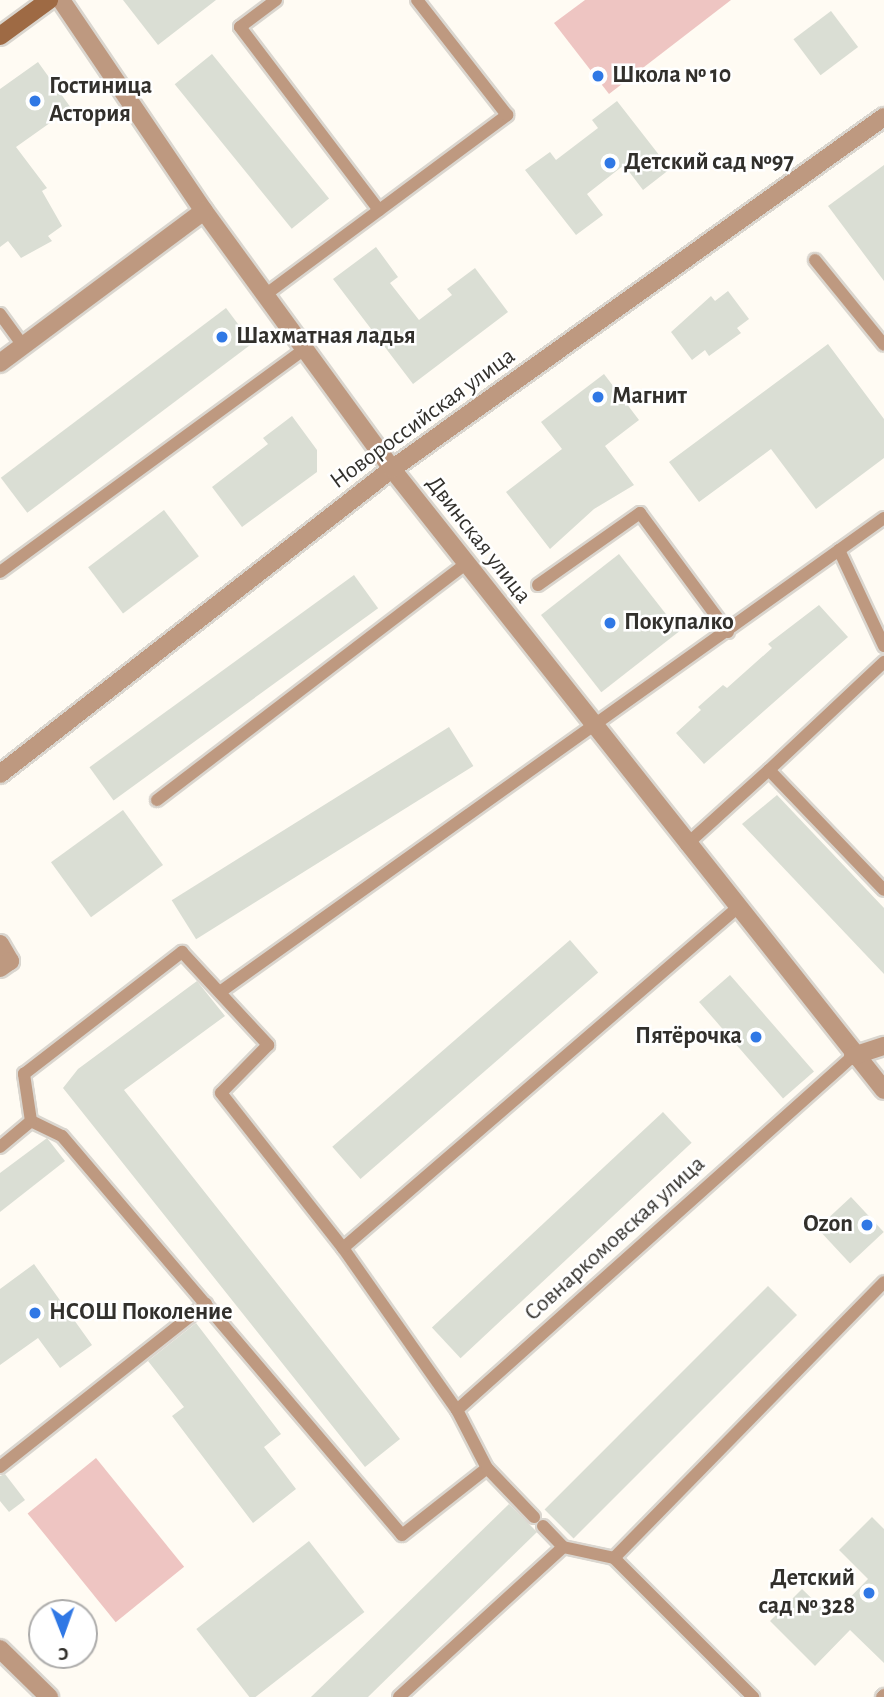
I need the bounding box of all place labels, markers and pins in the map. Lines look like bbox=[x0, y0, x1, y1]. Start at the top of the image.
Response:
place label: Школа № 10 bbox=[612, 62, 731, 90]
marker: Школа № 10 bbox=[590, 68, 606, 84]
place label: Гостиница Астория bbox=[49, 73, 152, 129]
marker: Гостиница Астория bbox=[27, 93, 43, 109]
place label: Детский сад №97 bbox=[624, 149, 794, 177]
marker: Детский сад №97 bbox=[602, 155, 618, 171]
place label: Шахматная ладья bbox=[236, 323, 416, 351]
marker: Шахматная ладья bbox=[214, 329, 230, 345]
place label: Магнит bbox=[612, 383, 687, 411]
marker: Магнит bbox=[590, 389, 606, 405]
place label: Покупалко bbox=[624, 609, 734, 637]
marker: Покупалко bbox=[602, 615, 618, 631]
place label: Пятёрочка bbox=[635, 1023, 742, 1051]
marker: Пятёрочка bbox=[748, 1029, 764, 1045]
place label: Ozon bbox=[803, 1211, 853, 1239]
marker: Ozon bbox=[859, 1217, 875, 1233]
place label: НСОШ Поколение bbox=[49, 1299, 233, 1327]
marker: НСОШ Поколение bbox=[27, 1305, 43, 1321]
place label: Детский сад № 328 bbox=[758, 1565, 855, 1621]
marker: Детский сад № 328 bbox=[861, 1585, 877, 1601]

